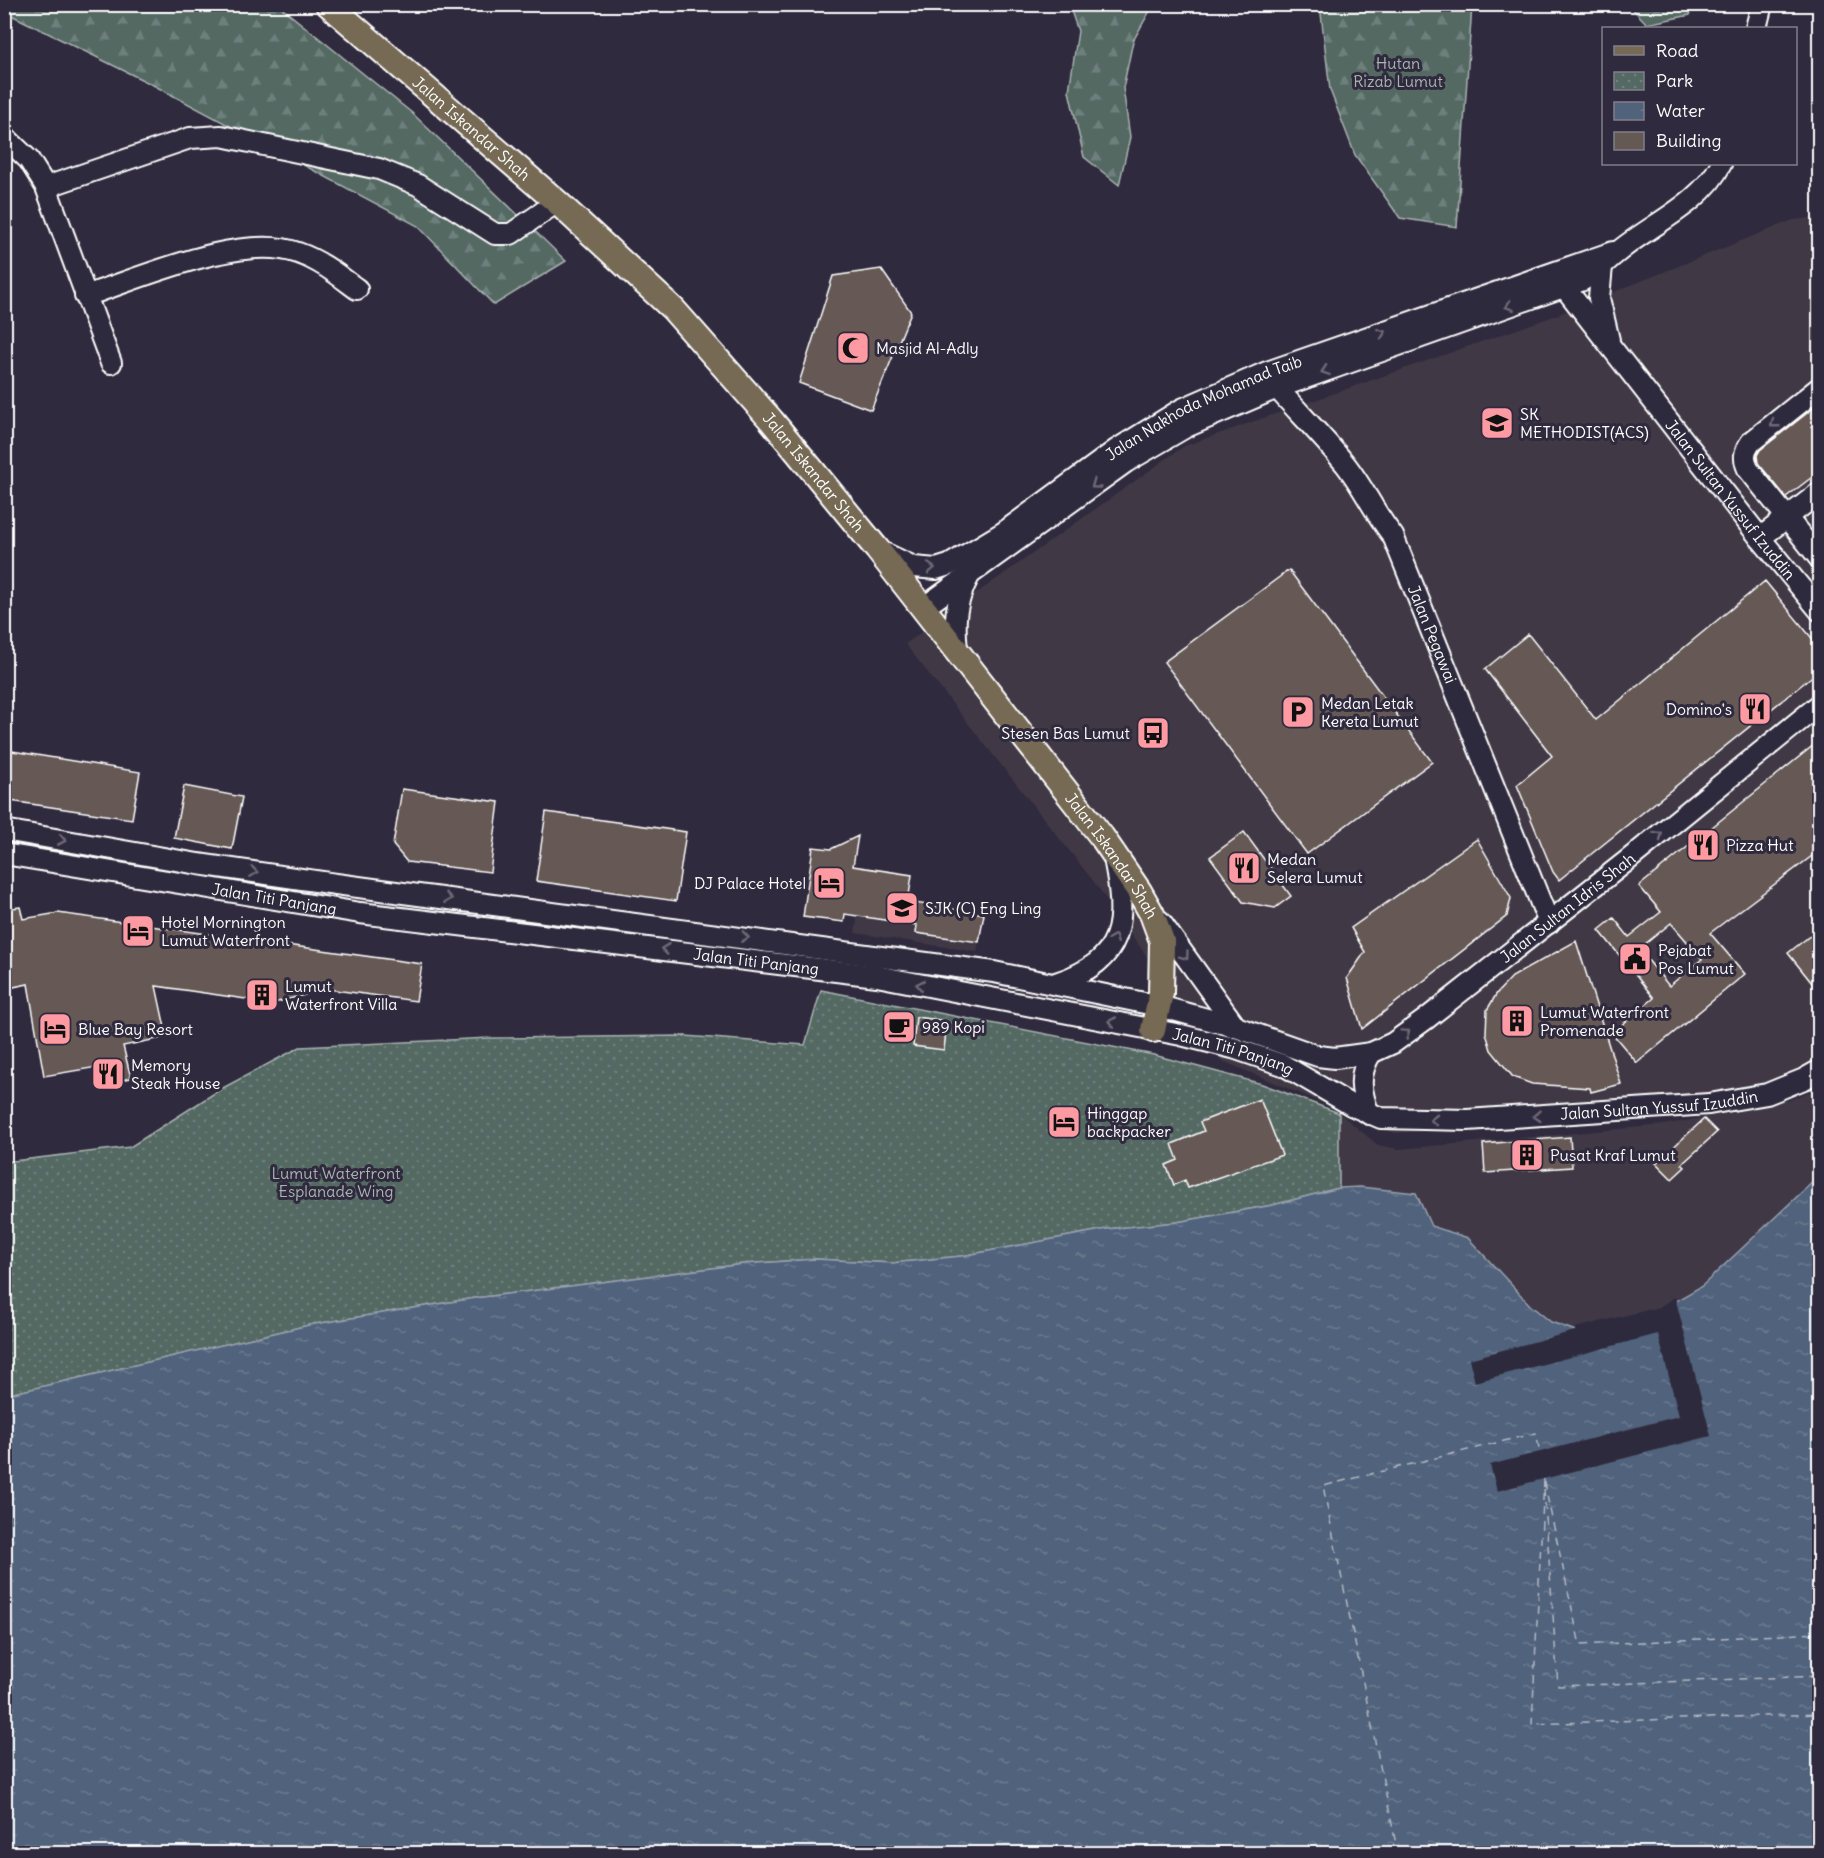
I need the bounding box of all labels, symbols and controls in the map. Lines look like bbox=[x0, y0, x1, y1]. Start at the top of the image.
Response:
legend bbox=[1602, 27, 1797, 165]
text: Road bbox=[1656, 39, 1699, 62]
park label: Hutan Rizab Lumut bbox=[1353, 53, 1443, 91]
text: Park bbox=[1656, 69, 1693, 92]
street label: Jalan Iskandar Shah bbox=[409, 72, 535, 185]
text: Water bbox=[1656, 99, 1706, 122]
text: Building bbox=[1656, 129, 1721, 152]
one-way arrow bbox=[1504, 299, 1515, 312]
one-way arrow bbox=[1376, 327, 1387, 340]
mosque icon: Masjid Al-Adly bbox=[835, 330, 871, 366]
place label: Masjid Al-Adly bbox=[876, 338, 979, 358]
street label: Jalan Nakhoda Mohamad Taib bbox=[1101, 351, 1305, 465]
one-way arrow bbox=[1320, 364, 1331, 377]
place label: SK METHODIST(ACS) bbox=[1520, 404, 1649, 442]
school or university icon: SK METHODIST(ACS) bbox=[1479, 405, 1515, 441]
street label: Jalan Iskandar Shah bbox=[759, 408, 869, 536]
street label: Jalan Sultan Yussuf Izuddin bbox=[1661, 415, 1800, 584]
one-way arrow bbox=[1769, 416, 1780, 427]
one-way arrow bbox=[1090, 478, 1101, 489]
one-way arrow bbox=[926, 561, 935, 574]
street label: Jalan Pegawai bbox=[1404, 582, 1461, 686]
restaurant icon: Domino's bbox=[1737, 691, 1773, 727]
place label: Medan Letak Kereta Lumut bbox=[1321, 693, 1419, 731]
parking icon: Medan Letak Kereta Lumut bbox=[1280, 694, 1316, 730]
place label: Domino's bbox=[1666, 699, 1732, 719]
bus stop icon: Stesen Bas Lumut bbox=[1135, 715, 1171, 751]
place label: Stesen Bas Lumut bbox=[1001, 723, 1131, 743]
street label: Jalan Iskandar Shah bbox=[1061, 789, 1163, 922]
restaurant icon: Pizza Hut bbox=[1685, 827, 1721, 863]
one-way arrow bbox=[1652, 832, 1663, 843]
one-way arrow bbox=[57, 833, 67, 846]
place label: Pizza Hut bbox=[1726, 835, 1794, 855]
street label: Jalan Sultan Idris Shah bbox=[1496, 848, 1639, 967]
place label: Medan Selera Lumut bbox=[1267, 849, 1363, 887]
restaurant icon: Medan Selera Lumut bbox=[1226, 850, 1262, 886]
one-way arrow bbox=[250, 865, 259, 877]
hotel icon: DJ Palace Hotel bbox=[811, 865, 847, 901]
place label: DJ Palace Hotel bbox=[694, 873, 806, 893]
street label: Jalan Titi Panjang bbox=[210, 879, 338, 919]
school or university icon: SJK (C) Eng Ling bbox=[884, 890, 920, 926]
one-way arrow bbox=[443, 891, 452, 904]
place label: SJK (C) Eng Ling bbox=[925, 898, 1041, 918]
place label: Hotel Mornington Lumut Waterfront bbox=[161, 912, 291, 950]
hotel icon: Hotel Mornington Lumut Waterfront bbox=[120, 913, 156, 949]
one-way arrow bbox=[741, 930, 750, 942]
one-way arrow bbox=[1107, 934, 1119, 945]
place label: Pejabat Pos Lumut bbox=[1658, 940, 1735, 978]
public building icon: Pejabat Pos Lumut bbox=[1617, 941, 1653, 977]
one-way arrow bbox=[660, 944, 669, 956]
street label: Jalan Titi Panjang bbox=[692, 944, 820, 979]
one-way arrow bbox=[1178, 950, 1189, 961]
place label: Lumut Waterfront Villa bbox=[285, 976, 397, 1014]
building icon: Lumut Waterfront Villa bbox=[244, 977, 280, 1013]
one-way arrow bbox=[915, 979, 925, 992]
place label: Lumut Waterfront Promenade bbox=[1540, 1002, 1670, 1040]
building icon: Lumut Waterfront Promenade bbox=[1499, 1003, 1535, 1039]
cafe icon: 989 Kopi bbox=[881, 1009, 917, 1045]
hotel icon: Blue Bay Resort bbox=[37, 1011, 73, 1047]
one-way arrow bbox=[1107, 1016, 1117, 1029]
place label: 989 Kopi bbox=[922, 1017, 985, 1037]
place label: Blue Bay Resort bbox=[78, 1019, 193, 1039]
street label: Jalan Titi Panjang bbox=[1171, 1024, 1298, 1079]
one-way arrow bbox=[1400, 1029, 1411, 1040]
place label: Memory Steak House bbox=[131, 1055, 220, 1093]
restaurant icon: Memory Steak House bbox=[90, 1056, 126, 1092]
street label: Jalan Sultan Yussuf Izuddin bbox=[1560, 1086, 1759, 1124]
place label: Hinggap backpacker bbox=[1087, 1103, 1171, 1141]
hotel icon: Hinggap backpacker bbox=[1046, 1104, 1082, 1140]
one-way arrow bbox=[1532, 1109, 1541, 1122]
one-way arrow bbox=[1430, 1114, 1439, 1126]
building icon: Pusat Kraf Lumut bbox=[1509, 1137, 1545, 1173]
place label: Pusat Kraf Lumut bbox=[1550, 1145, 1676, 1165]
park label: Lumut Waterfront Esplanade Wing bbox=[272, 1163, 401, 1201]

